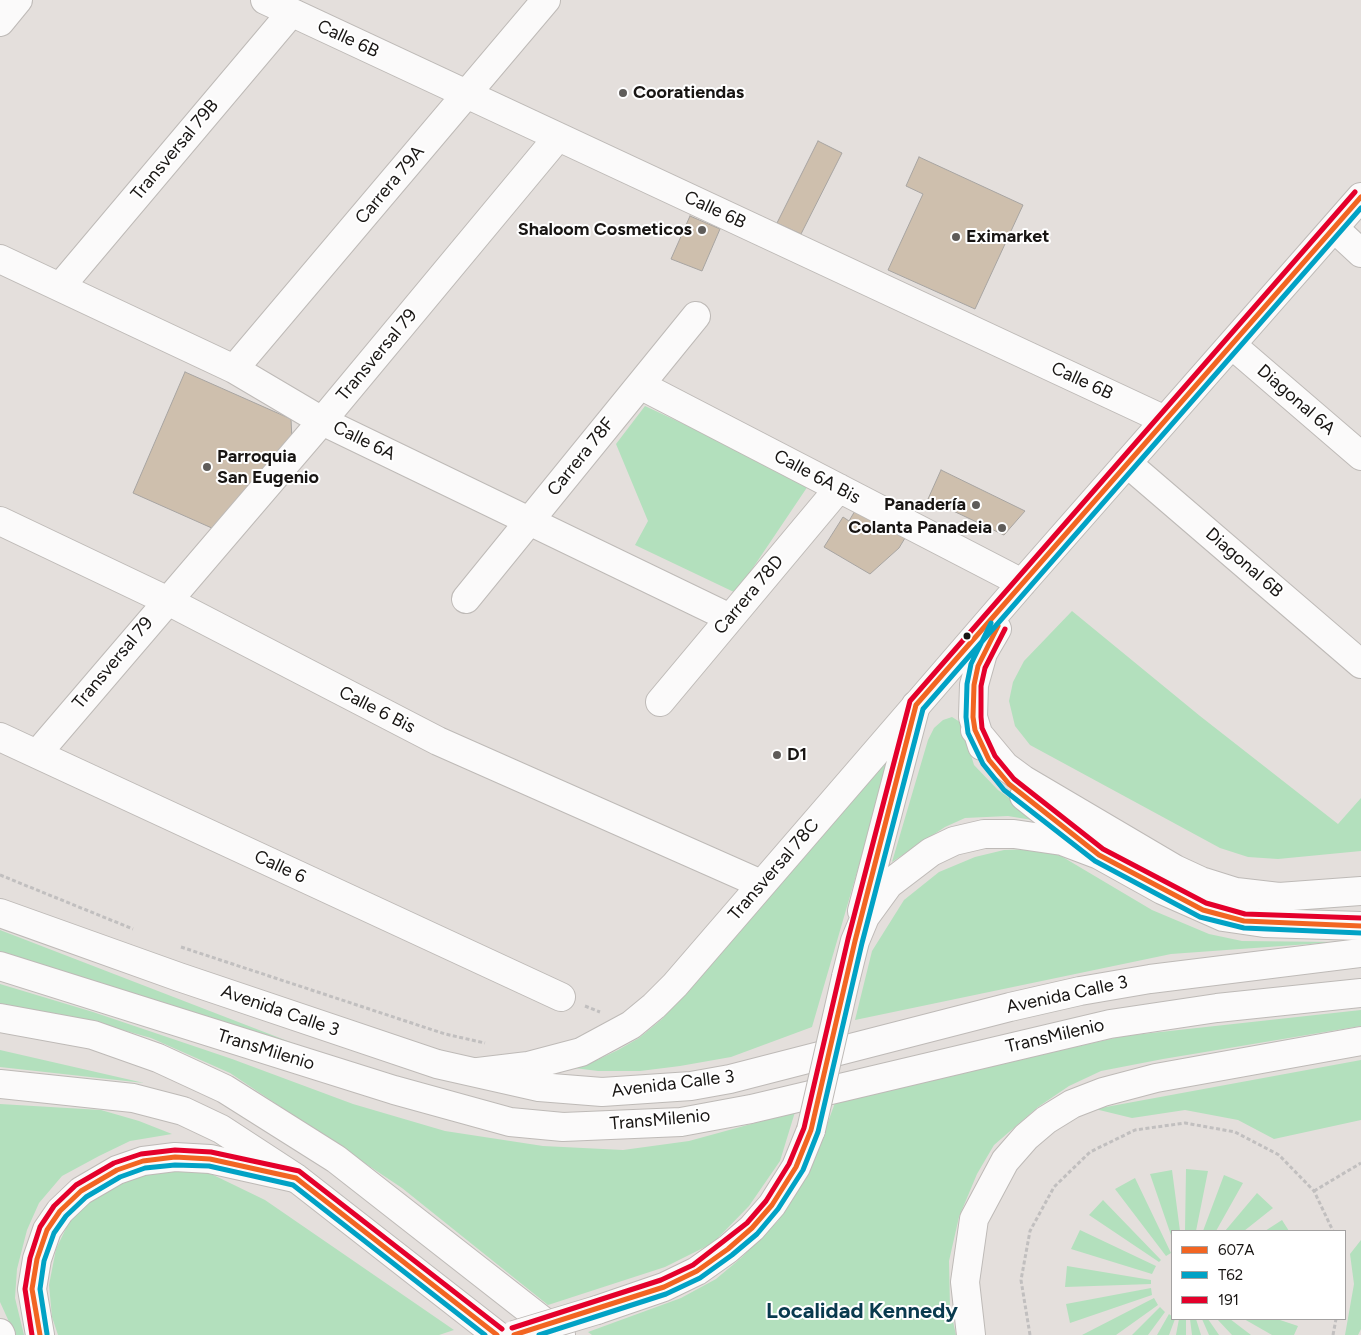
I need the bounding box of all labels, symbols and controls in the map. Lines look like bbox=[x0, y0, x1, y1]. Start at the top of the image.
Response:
street label: Calle 6B bbox=[314, 15, 382, 63]
place label: Cooratiendas bbox=[633, 82, 744, 104]
marker: Cooratiendas bbox=[617, 87, 629, 99]
street label: Transversal 79B bbox=[127, 95, 223, 205]
street label: Carrera 79A bbox=[351, 141, 429, 229]
street label: Calle 6B bbox=[681, 186, 749, 234]
place label: Shaloom Cosmeticos bbox=[518, 219, 692, 241]
marker: Shaloom Cosmeticos bbox=[696, 224, 708, 236]
place label: Eximarket bbox=[966, 226, 1050, 248]
marker: Eximarket bbox=[950, 231, 962, 243]
street label: Transversal 79 bbox=[332, 305, 422, 405]
street label: Calle 6B bbox=[1048, 357, 1116, 405]
street label: Diagonal 6A bbox=[1252, 360, 1340, 440]
street label: Carrera 78F bbox=[543, 414, 619, 500]
street label: Calle 6A bbox=[329, 417, 399, 465]
street label: Calle 6A Bis bbox=[770, 445, 864, 509]
place label: Parroquia San Eugenio bbox=[217, 446, 319, 488]
marker: Parroquia San Eugenio bbox=[201, 461, 213, 473]
place label: Panadería bbox=[884, 494, 966, 516]
marker: Panadería bbox=[970, 499, 982, 511]
place label: Colanta Panadeia bbox=[848, 517, 992, 539]
marker: Colanta Panadeia bbox=[996, 522, 1008, 534]
street label: Diagonal 6B bbox=[1201, 524, 1287, 602]
street label: Carrera 78D bbox=[710, 551, 788, 639]
street label: Transversal 79 bbox=[68, 613, 158, 713]
unlabelled marker bbox=[962, 631, 972, 641]
street label: Calle 6 Bis bbox=[335, 682, 419, 738]
place label: D1 bbox=[787, 744, 807, 766]
marker: D1 bbox=[771, 749, 783, 761]
street label: Transversal 78C bbox=[724, 815, 824, 925]
street label: Calle 6 bbox=[251, 846, 309, 888]
street label: Avenida Calle 3 bbox=[1004, 972, 1130, 1018]
street label: Avenida Calle 3 bbox=[218, 981, 342, 1041]
street label: TransMilenio bbox=[1004, 1014, 1106, 1058]
street label: TransMilenio bbox=[215, 1025, 317, 1075]
street label: Avenida Calle 3 bbox=[610, 1066, 736, 1102]
street label: TransMilenio bbox=[609, 1105, 711, 1135]
legend bbox=[1171, 1230, 1346, 1320]
text: 607A bbox=[1218, 1241, 1254, 1259]
text: T62 bbox=[1218, 1266, 1243, 1284]
text: 191 bbox=[1218, 1291, 1239, 1309]
district label: Localidad Kennedy bbox=[766, 1299, 958, 1325]

